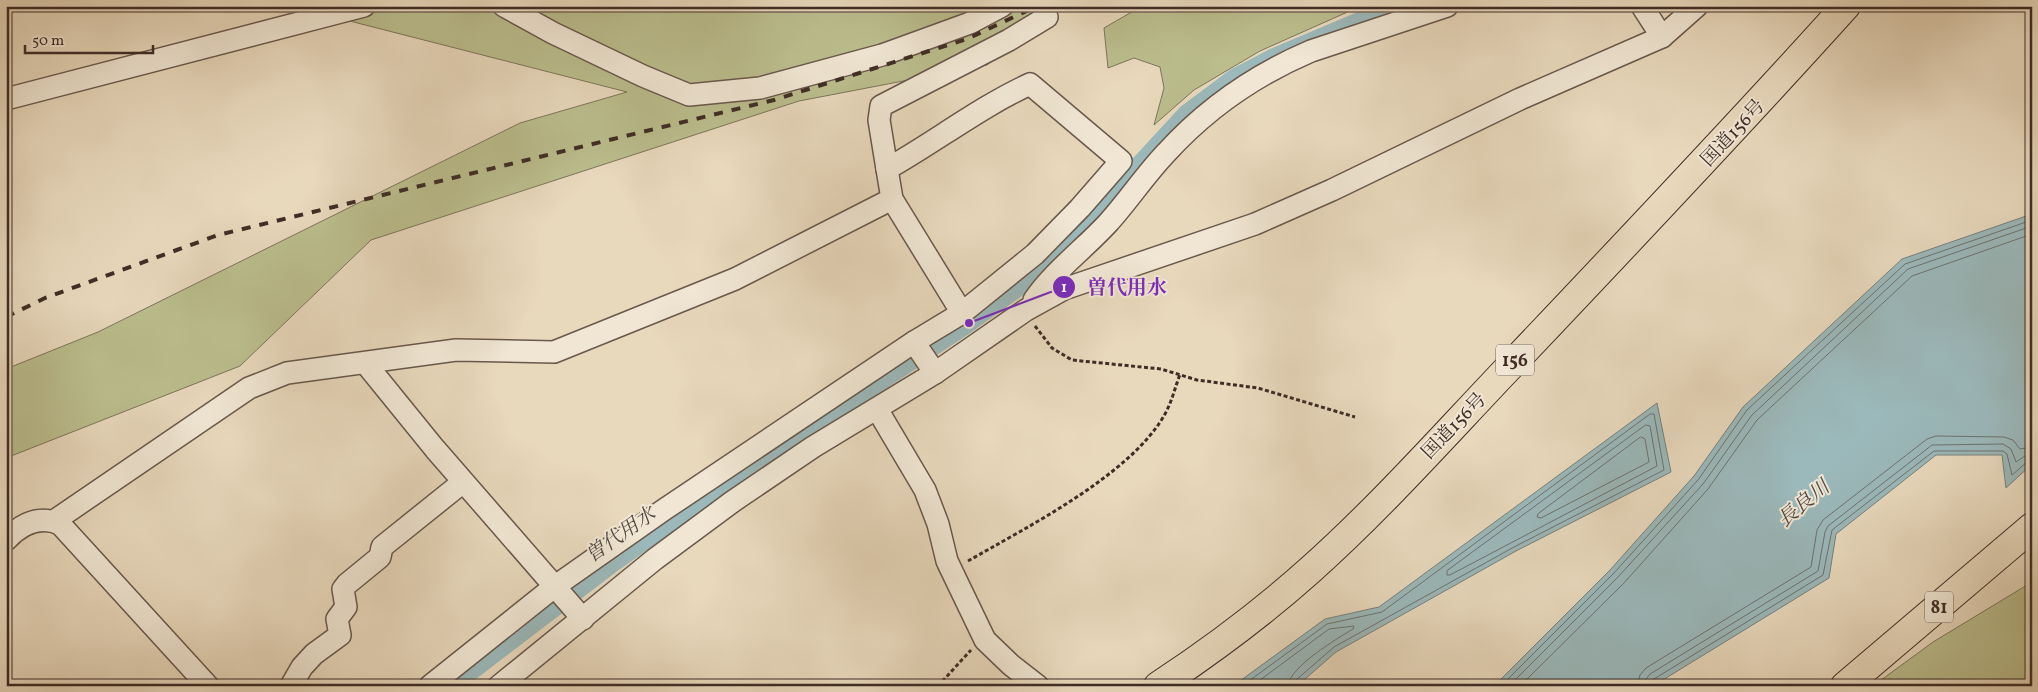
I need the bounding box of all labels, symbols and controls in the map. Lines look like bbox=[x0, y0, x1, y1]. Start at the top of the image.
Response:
scale bar bbox=[25, 22, 152, 54]
text: 50 m bbox=[32, 31, 64, 52]
street label: 国道156号 bbox=[1696, 94, 1771, 173]
callout: 曽代用水 bbox=[1052, 269, 1177, 304]
text: 曽代用水 bbox=[1087, 275, 1167, 303]
text: 1 bbox=[1061, 278, 1067, 299]
road number: 156 bbox=[1496, 344, 1534, 376]
street label: 国道156号 bbox=[1416, 387, 1493, 465]
water label: 長良川 bbox=[1772, 473, 1838, 535]
water label: 曽代用水 bbox=[580, 500, 664, 570]
road number: 81 bbox=[1925, 592, 1953, 622]

